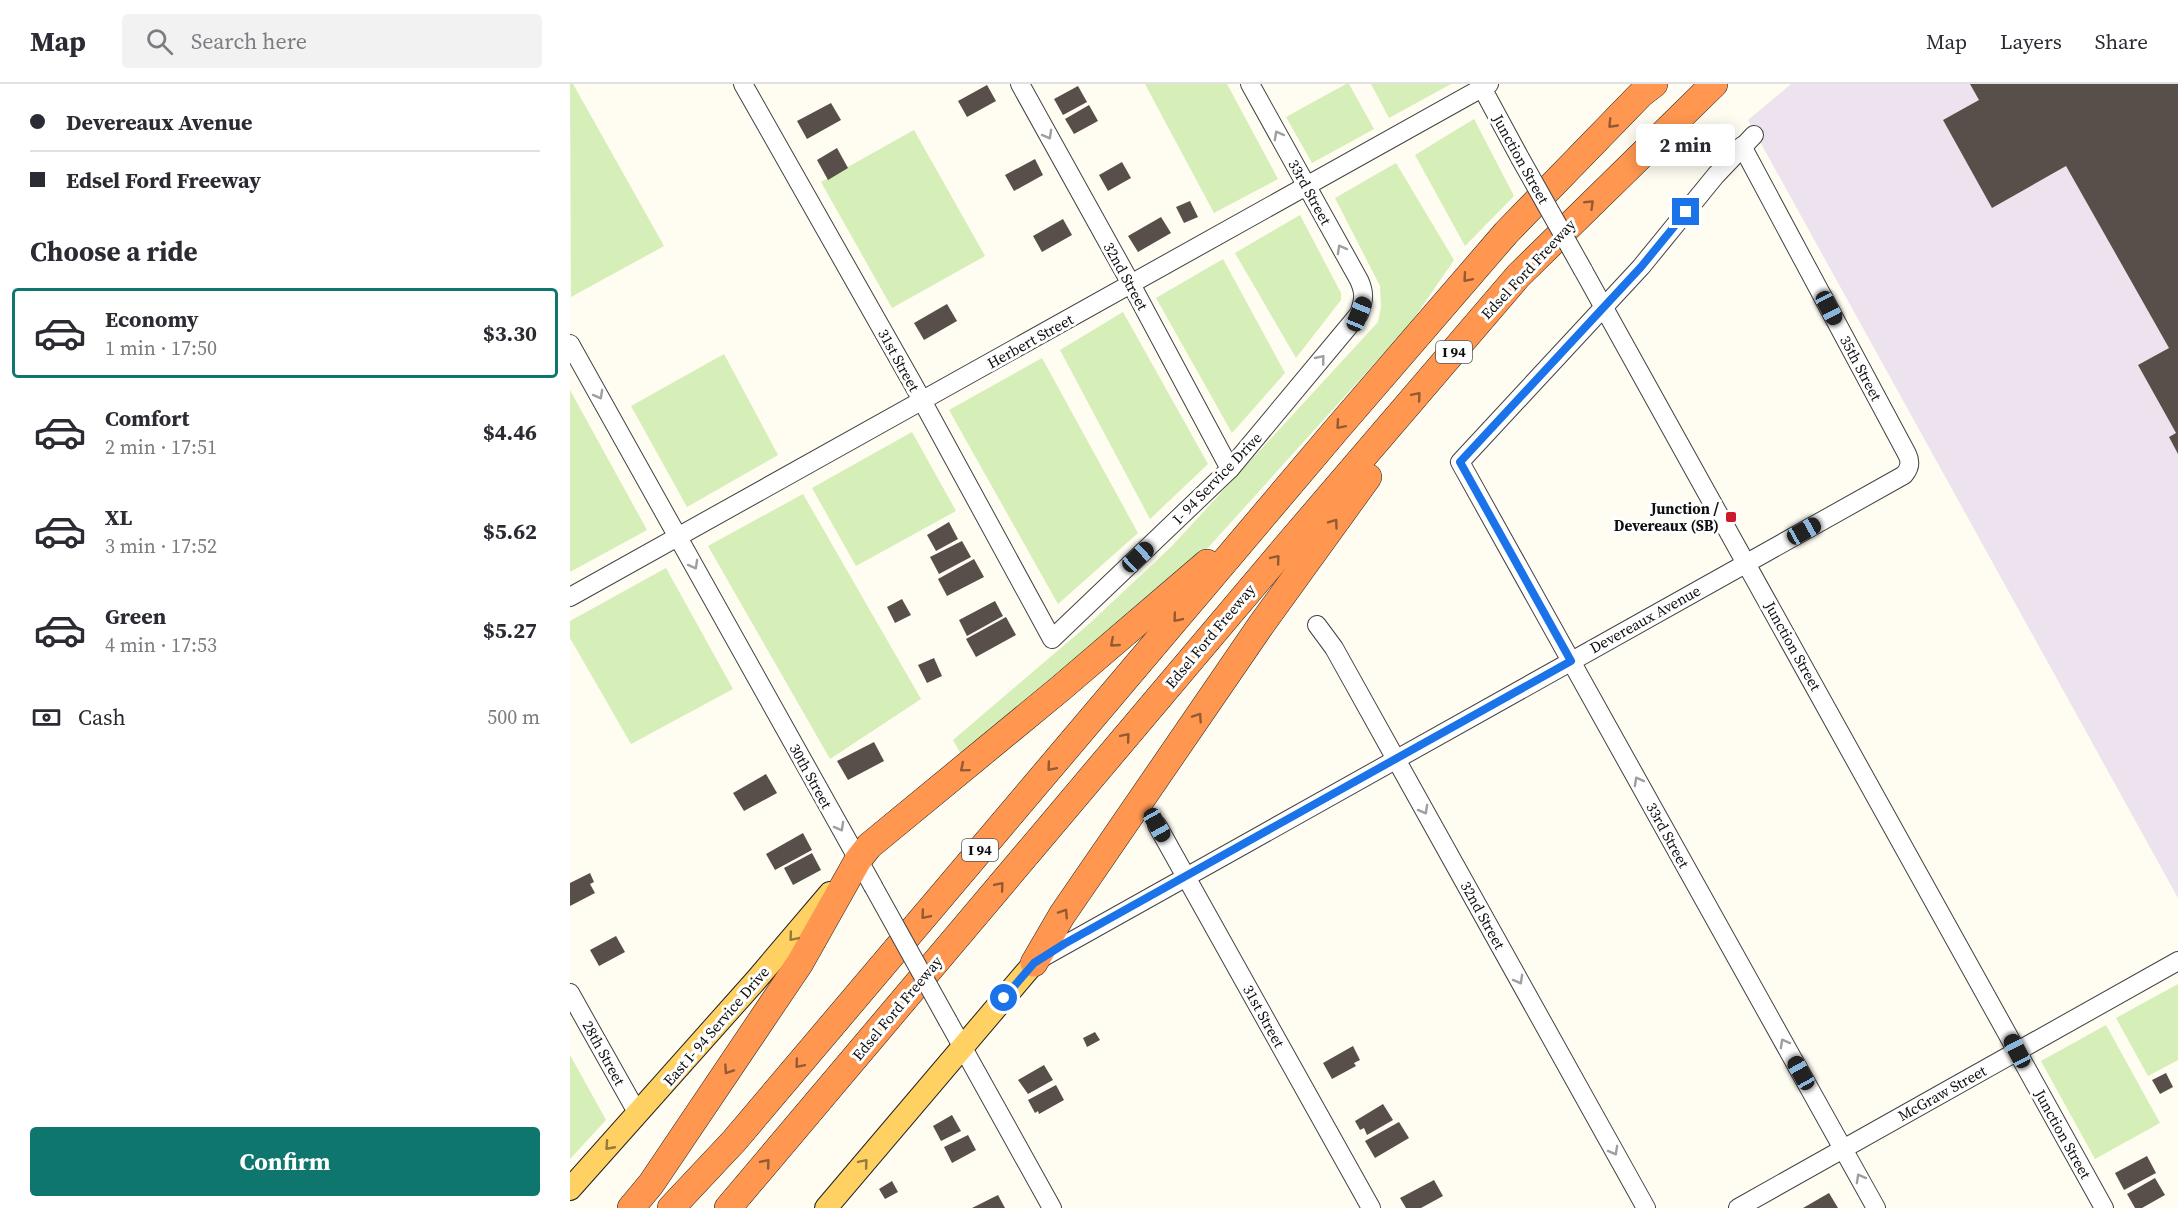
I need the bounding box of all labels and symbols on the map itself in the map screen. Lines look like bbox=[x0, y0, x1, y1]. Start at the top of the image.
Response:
street label: Junction Street bbox=[1487, 110, 1554, 208]
one-way arrow bbox=[1608, 117, 1619, 128]
callout: 2 min bbox=[1636, 125, 1736, 167]
one-way arrow bbox=[1041, 129, 1052, 139]
one-way arrow bbox=[1274, 131, 1285, 141]
street label: 33rd Street bbox=[1283, 155, 1337, 229]
route end bbox=[1672, 198, 1699, 225]
one-way arrow bbox=[1582, 201, 1593, 212]
street label: Edsel Ford Freeway bbox=[1476, 214, 1580, 324]
street label: 32nd Street bbox=[1099, 238, 1153, 314]
one-way arrow bbox=[1337, 244, 1348, 255]
one-way arrow bbox=[1464, 271, 1475, 282]
car bbox=[1813, 288, 1845, 328]
car bbox=[1344, 294, 1374, 334]
street label: Herbert Street bbox=[983, 309, 1077, 373]
street label: 31st Street bbox=[873, 325, 925, 395]
street label: 35th Street bbox=[1835, 332, 1887, 404]
road number: I 94 bbox=[1436, 341, 1472, 363]
one-way arrow bbox=[1314, 355, 1325, 366]
one-way arrow bbox=[592, 389, 603, 399]
one-way arrow bbox=[1410, 392, 1421, 403]
one-way arrow bbox=[1336, 418, 1347, 429]
street label: I- 94 Service Drive bbox=[1168, 427, 1267, 529]
place label: Junction / Devereaux (SB) bbox=[1614, 498, 1719, 536]
marker: Junction / Devereaux (SB) bbox=[1724, 510, 1738, 524]
car bbox=[1784, 514, 1824, 548]
one-way arrow bbox=[1327, 519, 1338, 530]
car bbox=[1119, 538, 1157, 576]
one-way arrow bbox=[1268, 555, 1279, 566]
one-way arrow bbox=[687, 559, 698, 569]
street label: Edsel Ford Freeway bbox=[1160, 579, 1260, 693]
street label: Devereaux Avenue bbox=[1586, 580, 1705, 658]
street label: Junction Street bbox=[1759, 597, 1826, 695]
one-way arrow bbox=[1174, 611, 1185, 622]
one-way arrow bbox=[1110, 635, 1121, 646]
one-way arrow bbox=[1191, 713, 1202, 724]
one-way arrow bbox=[1118, 733, 1129, 744]
street label: 30th Street bbox=[785, 740, 837, 812]
one-way arrow bbox=[960, 760, 971, 771]
one-way arrow bbox=[1047, 760, 1058, 771]
one-way arrow bbox=[1634, 776, 1645, 787]
street label: 33rd Street bbox=[1641, 798, 1695, 872]
one-way arrow bbox=[1417, 804, 1428, 814]
car bbox=[1140, 805, 1174, 845]
one-way arrow bbox=[833, 821, 844, 831]
road number: I 94 bbox=[962, 839, 998, 861]
street label: 32nd Street bbox=[1456, 877, 1510, 953]
one-way arrow bbox=[993, 882, 1004, 893]
one-way arrow bbox=[921, 908, 932, 919]
one-way arrow bbox=[1057, 908, 1068, 919]
one-way arrow bbox=[789, 930, 800, 941]
street label: Edsel Ford Freeway bbox=[847, 951, 947, 1065]
street label: East I- 94 Service Drive bbox=[658, 961, 774, 1090]
one-way arrow bbox=[1512, 974, 1523, 985]
street label: 31st Street bbox=[1238, 981, 1290, 1051]
route start bbox=[990, 984, 1017, 1011]
street label: 28th Street bbox=[578, 1017, 630, 1089]
car bbox=[2001, 1031, 2033, 1071]
one-way arrow bbox=[1780, 1038, 1791, 1049]
car bbox=[1784, 1053, 1818, 1093]
one-way arrow bbox=[795, 1057, 806, 1068]
street label: McGraw Street bbox=[1894, 1060, 1990, 1126]
one-way arrow bbox=[724, 1064, 735, 1075]
street label: Junction Street bbox=[2029, 1085, 2096, 1183]
one-way arrow bbox=[605, 1139, 616, 1150]
one-way arrow bbox=[1607, 1145, 1618, 1155]
one-way arrow bbox=[758, 1159, 769, 1170]
one-way arrow bbox=[857, 1159, 868, 1170]
one-way arrow bbox=[1856, 1174, 1867, 1185]

